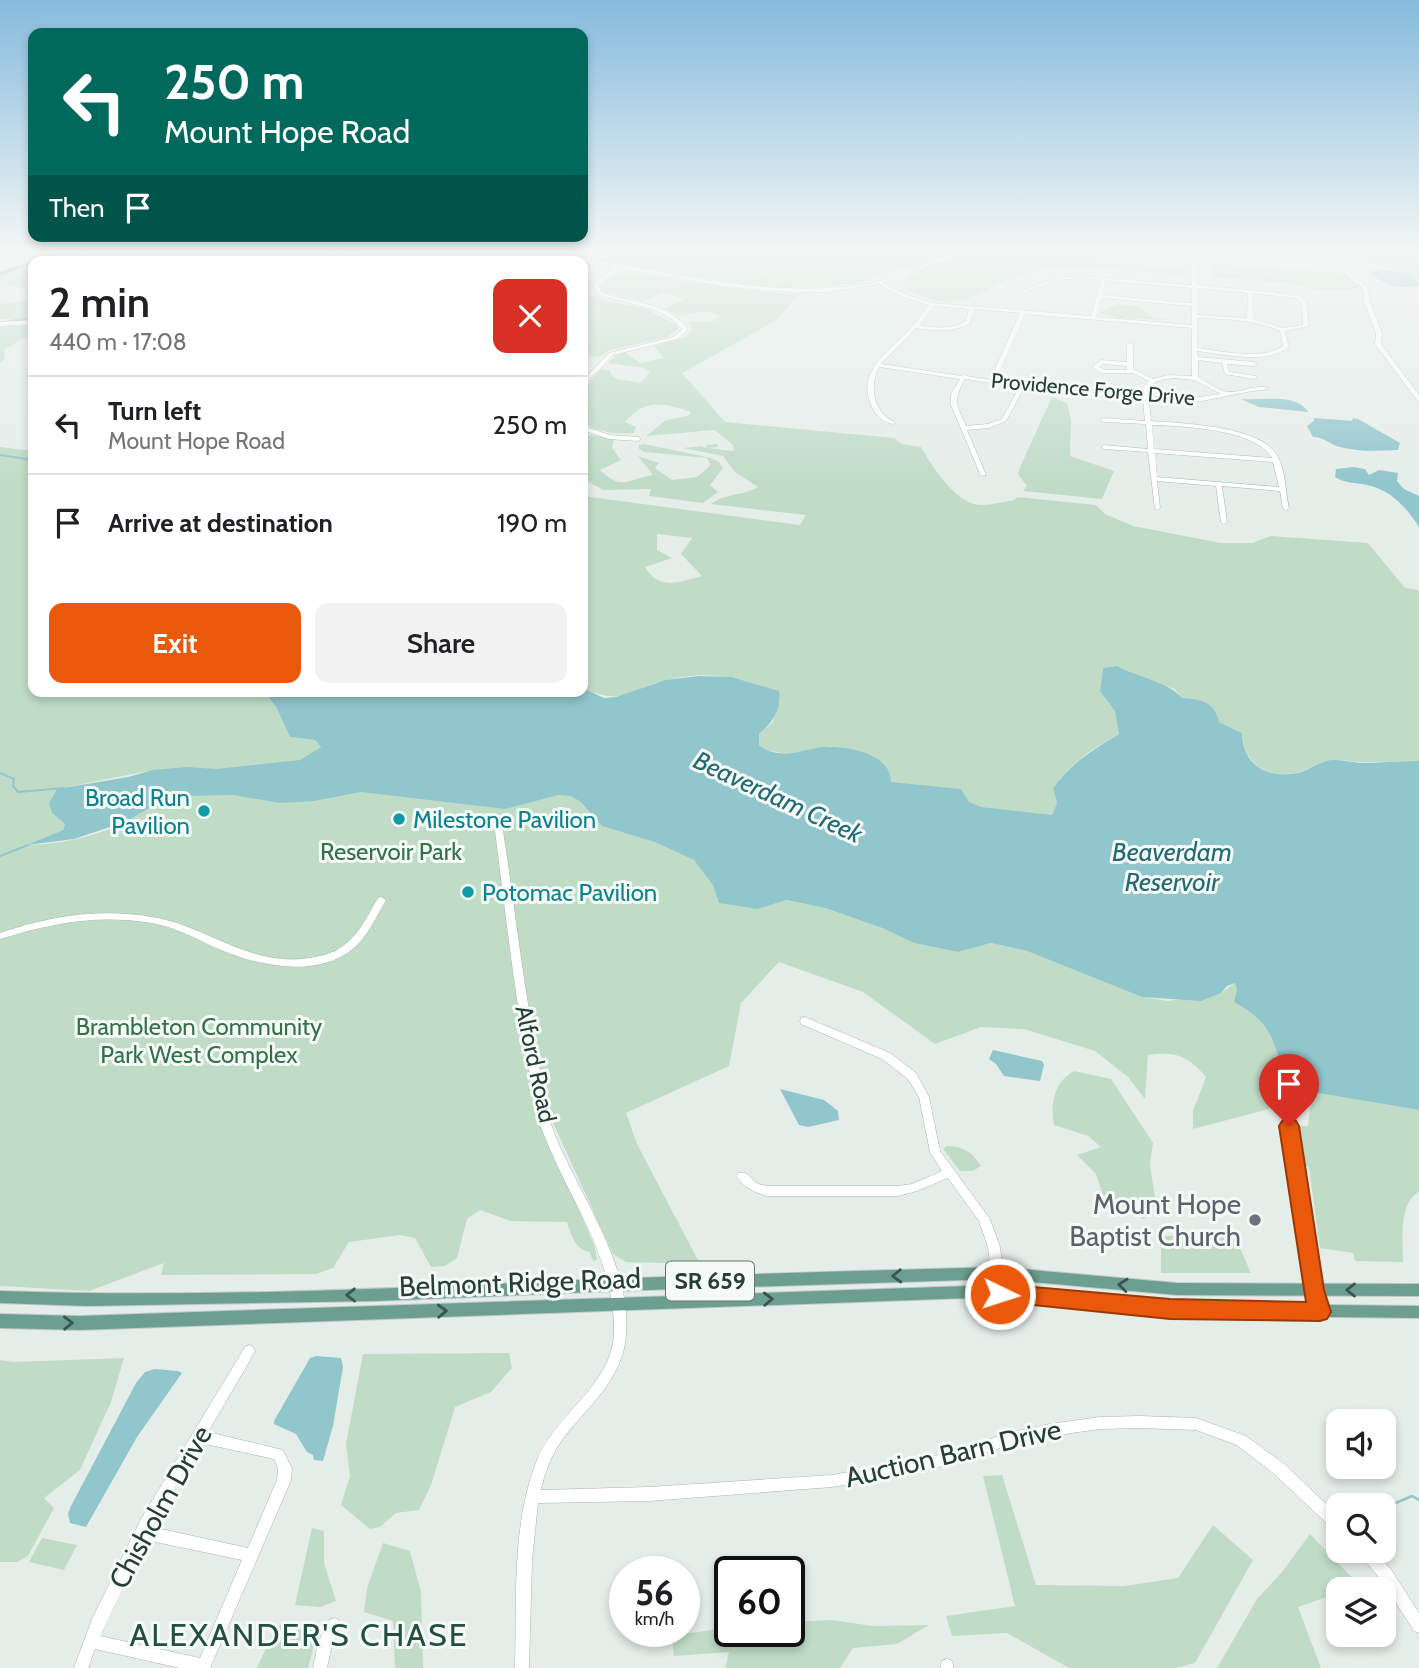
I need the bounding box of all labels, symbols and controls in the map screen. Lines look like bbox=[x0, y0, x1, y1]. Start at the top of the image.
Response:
text: 250 m bbox=[164, 52, 304, 111]
icon: left bbox=[49, 56, 140, 147]
text: Mount Hope Road bbox=[164, 112, 410, 151]
icon: arrive bbox=[119, 189, 157, 227]
text: Then bbox=[49, 192, 105, 224]
text: 2 min bbox=[49, 276, 150, 328]
button: close bbox=[493, 279, 567, 353]
text: 440 m · 17:08 bbox=[49, 328, 187, 356]
street label: Providence Forge Drive bbox=[990, 368, 1196, 410]
text: Turn left bbox=[108, 395, 201, 427]
icon: left bbox=[49, 406, 87, 444]
text: 250 m bbox=[493, 409, 567, 441]
text: Mount Hope Road bbox=[108, 427, 285, 455]
icon: arrive bbox=[49, 504, 87, 542]
text: Arrive at destination bbox=[108, 507, 333, 539]
text: 190 m bbox=[497, 507, 567, 539]
button: Exit bbox=[49, 603, 301, 683]
button: Share bbox=[315, 603, 567, 683]
water label: Beaverdam Creek bbox=[689, 744, 868, 850]
place label: Broad Run Pavilion bbox=[85, 783, 190, 840]
marker: Broad Run Pavilion bbox=[196, 803, 212, 819]
place label: Milestone Pavilion bbox=[413, 805, 596, 834]
marker: Milestone Pavilion bbox=[391, 811, 407, 827]
water label: Beaverdam Reservoir bbox=[1112, 836, 1232, 898]
park label: Reservoir Park bbox=[320, 837, 462, 866]
place label: Potomac Pavilion bbox=[482, 878, 657, 907]
marker: Potomac Pavilion bbox=[460, 884, 476, 900]
street label: Alford Road bbox=[509, 1003, 563, 1125]
park label: Brambleton Community Park West Complex bbox=[76, 1012, 322, 1069]
pin bbox=[1259, 1054, 1319, 1126]
icon: arrive bbox=[1270, 1065, 1308, 1103]
place label: Mount Hope Baptist Church bbox=[1069, 1187, 1241, 1253]
marker: Mount Hope Baptist Church bbox=[1247, 1212, 1263, 1228]
position arrow bbox=[963, 1257, 1037, 1331]
street label: Belmont Ridge Road bbox=[398, 1261, 642, 1303]
road number: SR 659 bbox=[666, 1262, 754, 1300]
one-way arrow bbox=[891, 1268, 902, 1283]
one-way arrow bbox=[1118, 1278, 1129, 1293]
one-way arrow bbox=[1345, 1282, 1356, 1298]
one-way arrow bbox=[345, 1287, 356, 1303]
one-way arrow bbox=[763, 1292, 774, 1307]
one-way arrow bbox=[437, 1303, 448, 1318]
one-way arrow bbox=[63, 1315, 74, 1331]
map controls bbox=[1326, 1409, 1396, 1647]
button: sound bbox=[1326, 1409, 1396, 1479]
street label: Auction Barn Drive bbox=[842, 1412, 1064, 1494]
street label: Chisholm Drive bbox=[101, 1420, 219, 1594]
button: search bbox=[1326, 1493, 1396, 1563]
speed limit sign: 60 bbox=[714, 1556, 805, 1647]
text: 56 bbox=[635, 1571, 674, 1614]
button: layers bbox=[1326, 1577, 1396, 1647]
text: km/h bbox=[635, 1608, 674, 1630]
district label: ALEXANDER'S CHASE bbox=[130, 1615, 468, 1654]

